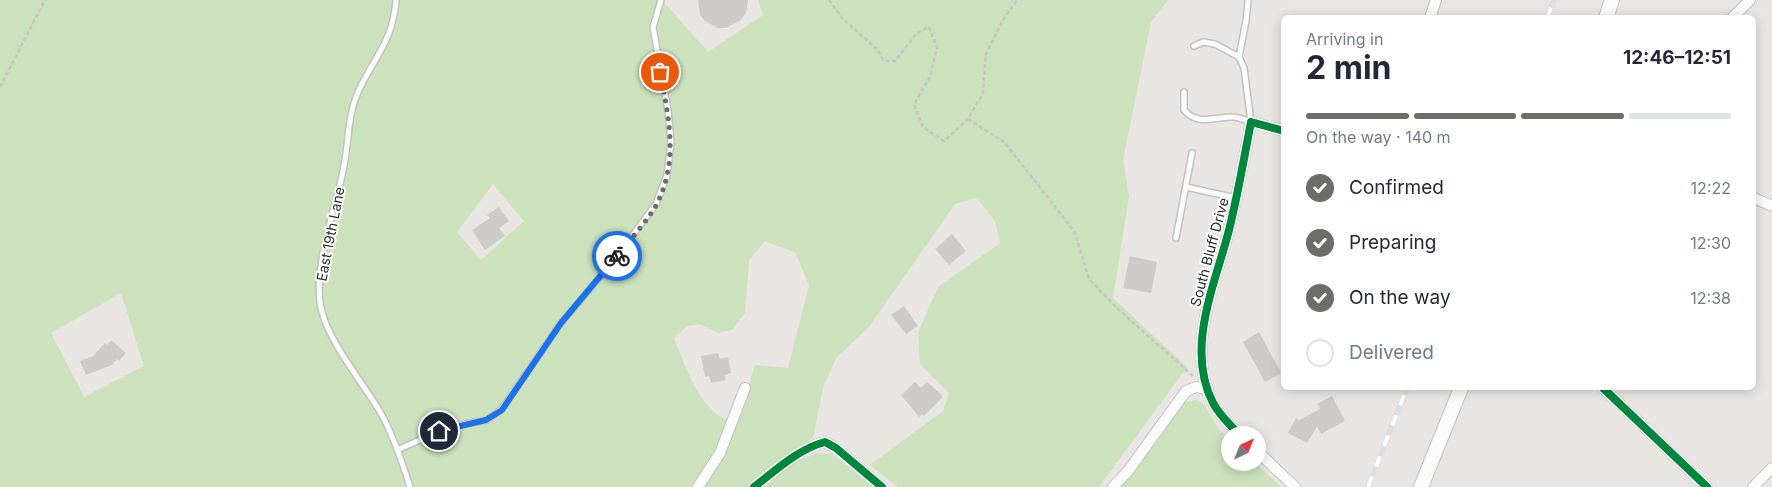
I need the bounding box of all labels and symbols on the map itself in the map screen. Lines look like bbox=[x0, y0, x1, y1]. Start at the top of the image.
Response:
pin bbox=[639, 51, 681, 93]
street label: East 19th Lane bbox=[313, 185, 347, 283]
street label: South Bluff Drive bbox=[1186, 196, 1232, 308]
courier bbox=[592, 231, 642, 281]
pin bbox=[418, 410, 460, 452]
north arrow bbox=[1221, 426, 1266, 471]

